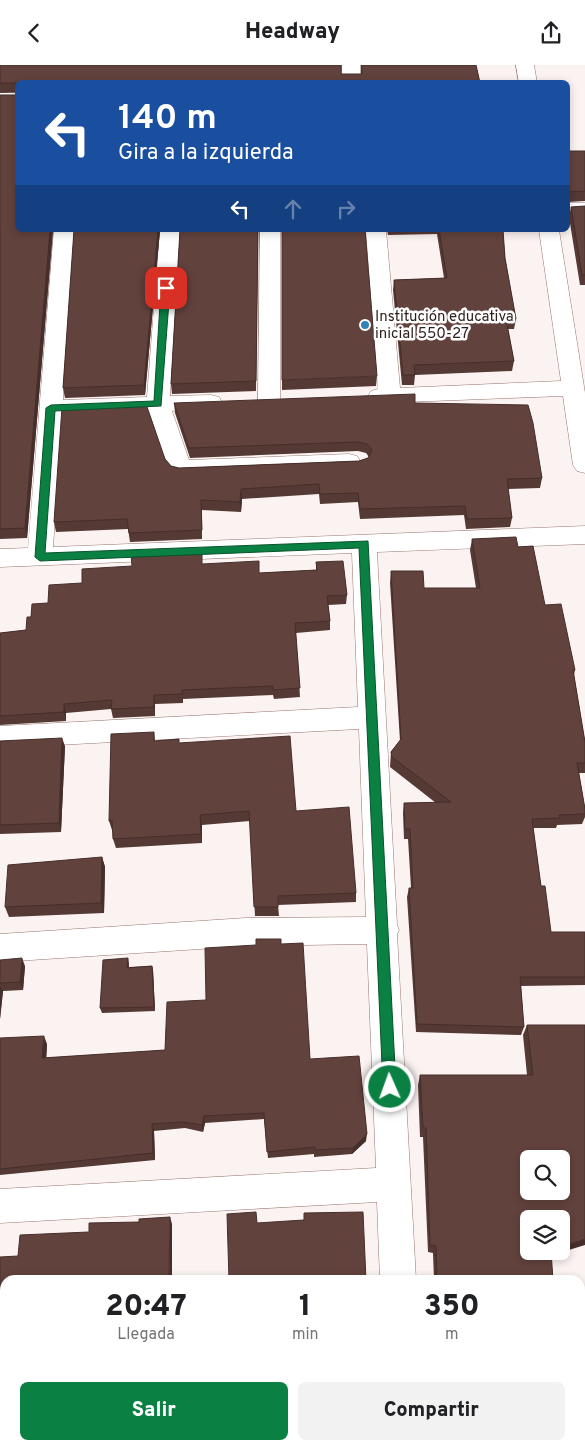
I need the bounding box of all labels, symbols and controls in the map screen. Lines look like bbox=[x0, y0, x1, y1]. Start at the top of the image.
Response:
icon: back bbox=[20, 19, 48, 47]
text: Headway bbox=[245, 19, 340, 46]
icon: share bbox=[537, 19, 565, 47]
text: 140 m bbox=[118, 97, 217, 141]
icon: left bbox=[35, 100, 100, 165]
text: Gira a la izquierda bbox=[118, 140, 294, 167]
icon: left bbox=[226, 195, 254, 223]
icon: ahead bbox=[279, 195, 307, 223]
icon: right bbox=[332, 195, 360, 223]
pin bbox=[145, 267, 187, 309]
icon: arrive bbox=[152, 274, 180, 302]
place label: Institución educativa inicial 550-27 bbox=[375, 308, 514, 344]
marker: Institución educativa inicial 550-27 bbox=[359, 319, 371, 331]
position arrow bbox=[363, 1060, 415, 1112]
map controls bbox=[520, 1150, 570, 1260]
button: search bbox=[520, 1150, 570, 1200]
button: layers bbox=[520, 1210, 570, 1260]
text: 20:47 bbox=[105, 1289, 187, 1326]
text: 1 bbox=[299, 1289, 311, 1326]
text: 350 bbox=[424, 1289, 480, 1326]
text: Llegada bbox=[117, 1325, 175, 1345]
text: min bbox=[292, 1325, 319, 1345]
text: m bbox=[445, 1325, 459, 1345]
button: Salir bbox=[20, 1382, 288, 1440]
button: Compartir bbox=[298, 1382, 565, 1440]

